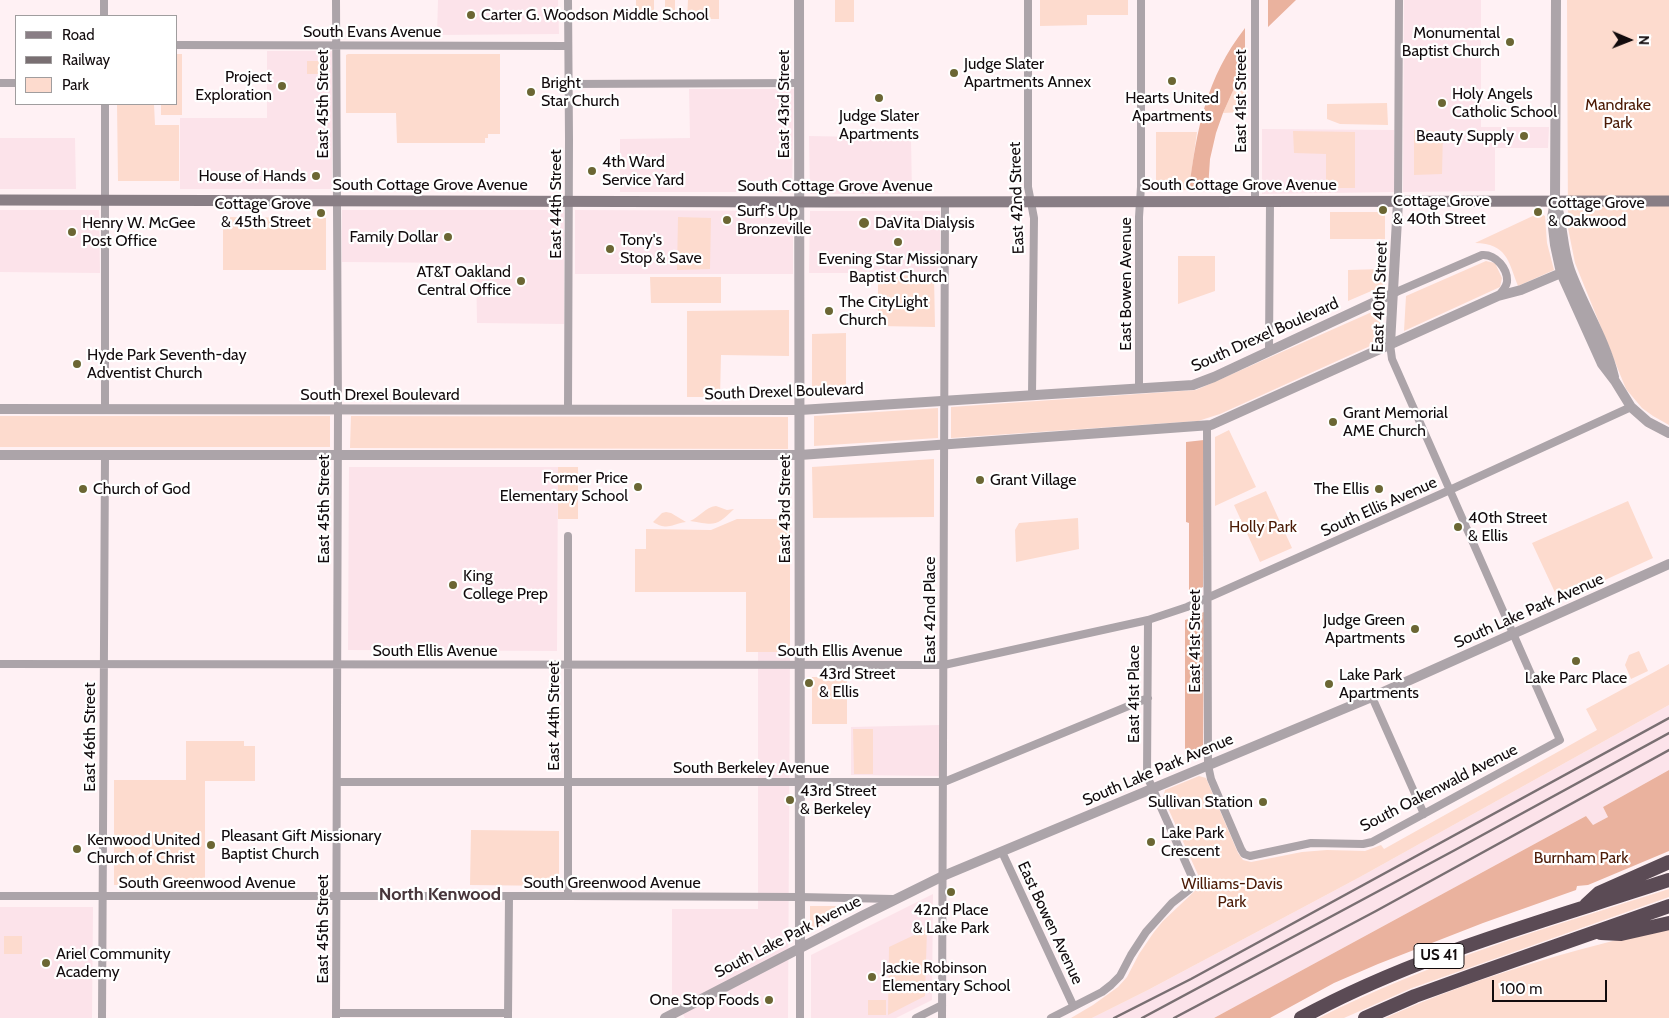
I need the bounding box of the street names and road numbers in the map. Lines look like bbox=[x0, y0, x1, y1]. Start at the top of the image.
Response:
street label: South Evans Avenue bbox=[303, 22, 441, 42]
street label: East 41st Street bbox=[1231, 49, 1251, 153]
street label: East 45th Street bbox=[313, 50, 333, 158]
street label: East 43rd Street bbox=[774, 50, 794, 158]
street label: East 42nd Street bbox=[1005, 142, 1029, 254]
street label: East 44th Street bbox=[546, 149, 566, 259]
street label: South Cottage Grove Avenue bbox=[332, 175, 528, 195]
street label: South Cottage Grove Avenue bbox=[1141, 175, 1337, 195]
street label: South Cottage Grove Avenue bbox=[737, 176, 933, 196]
street label: East Bowen Avenue bbox=[1116, 217, 1136, 351]
street label: East 40th Street bbox=[1368, 241, 1392, 353]
street label: South Drexel Boulevard bbox=[1188, 294, 1342, 376]
street label: South Drexel Boulevard bbox=[704, 380, 864, 404]
street label: South Drexel Boulevard bbox=[300, 385, 460, 405]
street label: East 45th Street bbox=[314, 455, 334, 563]
street label: East 43rd Street bbox=[775, 455, 795, 563]
street label: South Ellis Avenue bbox=[1318, 473, 1440, 541]
street label: East 42nd Place bbox=[920, 556, 940, 664]
street label: South Lake Park Avenue bbox=[1451, 569, 1607, 653]
street label: East 41st Street bbox=[1185, 589, 1205, 693]
street label: South Ellis Avenue bbox=[373, 641, 497, 661]
street label: South Ellis Avenue bbox=[778, 641, 902, 661]
street label: East 41st Place bbox=[1124, 645, 1144, 743]
street label: East 44th Street bbox=[544, 661, 564, 771]
street label: East 46th Street bbox=[80, 682, 100, 792]
street label: South Lake Park Avenue bbox=[1080, 730, 1236, 810]
street label: South Oakenwald Avenue bbox=[1357, 740, 1521, 836]
street label: South Berkeley Avenue bbox=[673, 758, 829, 778]
street label: East Bowen Avenue bbox=[1013, 858, 1087, 988]
street label: South Greenwood Avenue bbox=[118, 873, 296, 893]
street label: South Greenwood Avenue bbox=[523, 873, 701, 893]
street label: East 45th Street bbox=[313, 875, 333, 983]
street label: South Lake Park Avenue bbox=[712, 892, 864, 982]
road number: US 41 bbox=[1414, 944, 1464, 968]

